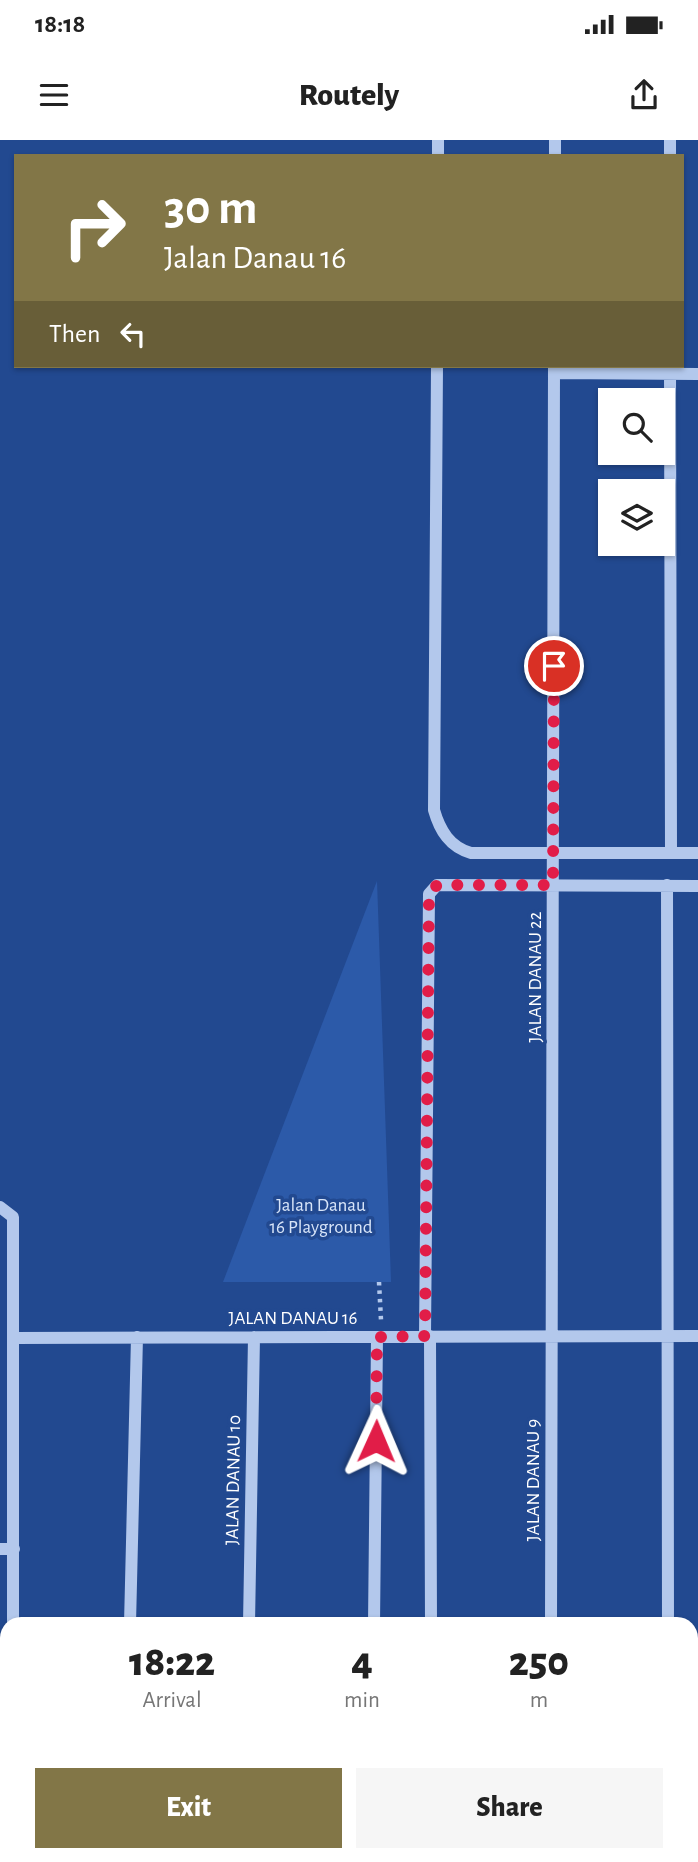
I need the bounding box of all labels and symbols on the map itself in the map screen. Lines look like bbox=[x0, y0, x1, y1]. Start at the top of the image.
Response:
pin bbox=[524, 636, 584, 696]
street label: JALAN DANAU 22 bbox=[526, 911, 545, 1042]
park label: Jalan Danau 16 Playground bbox=[269, 1196, 373, 1237]
street label: JALAN DANAU 16 bbox=[229, 1309, 358, 1328]
position arrow bbox=[339, 1404, 413, 1478]
street label: JALAN DANAU 10 bbox=[223, 1415, 244, 1545]
street label: JALAN DANAU 9 bbox=[524, 1419, 543, 1541]

